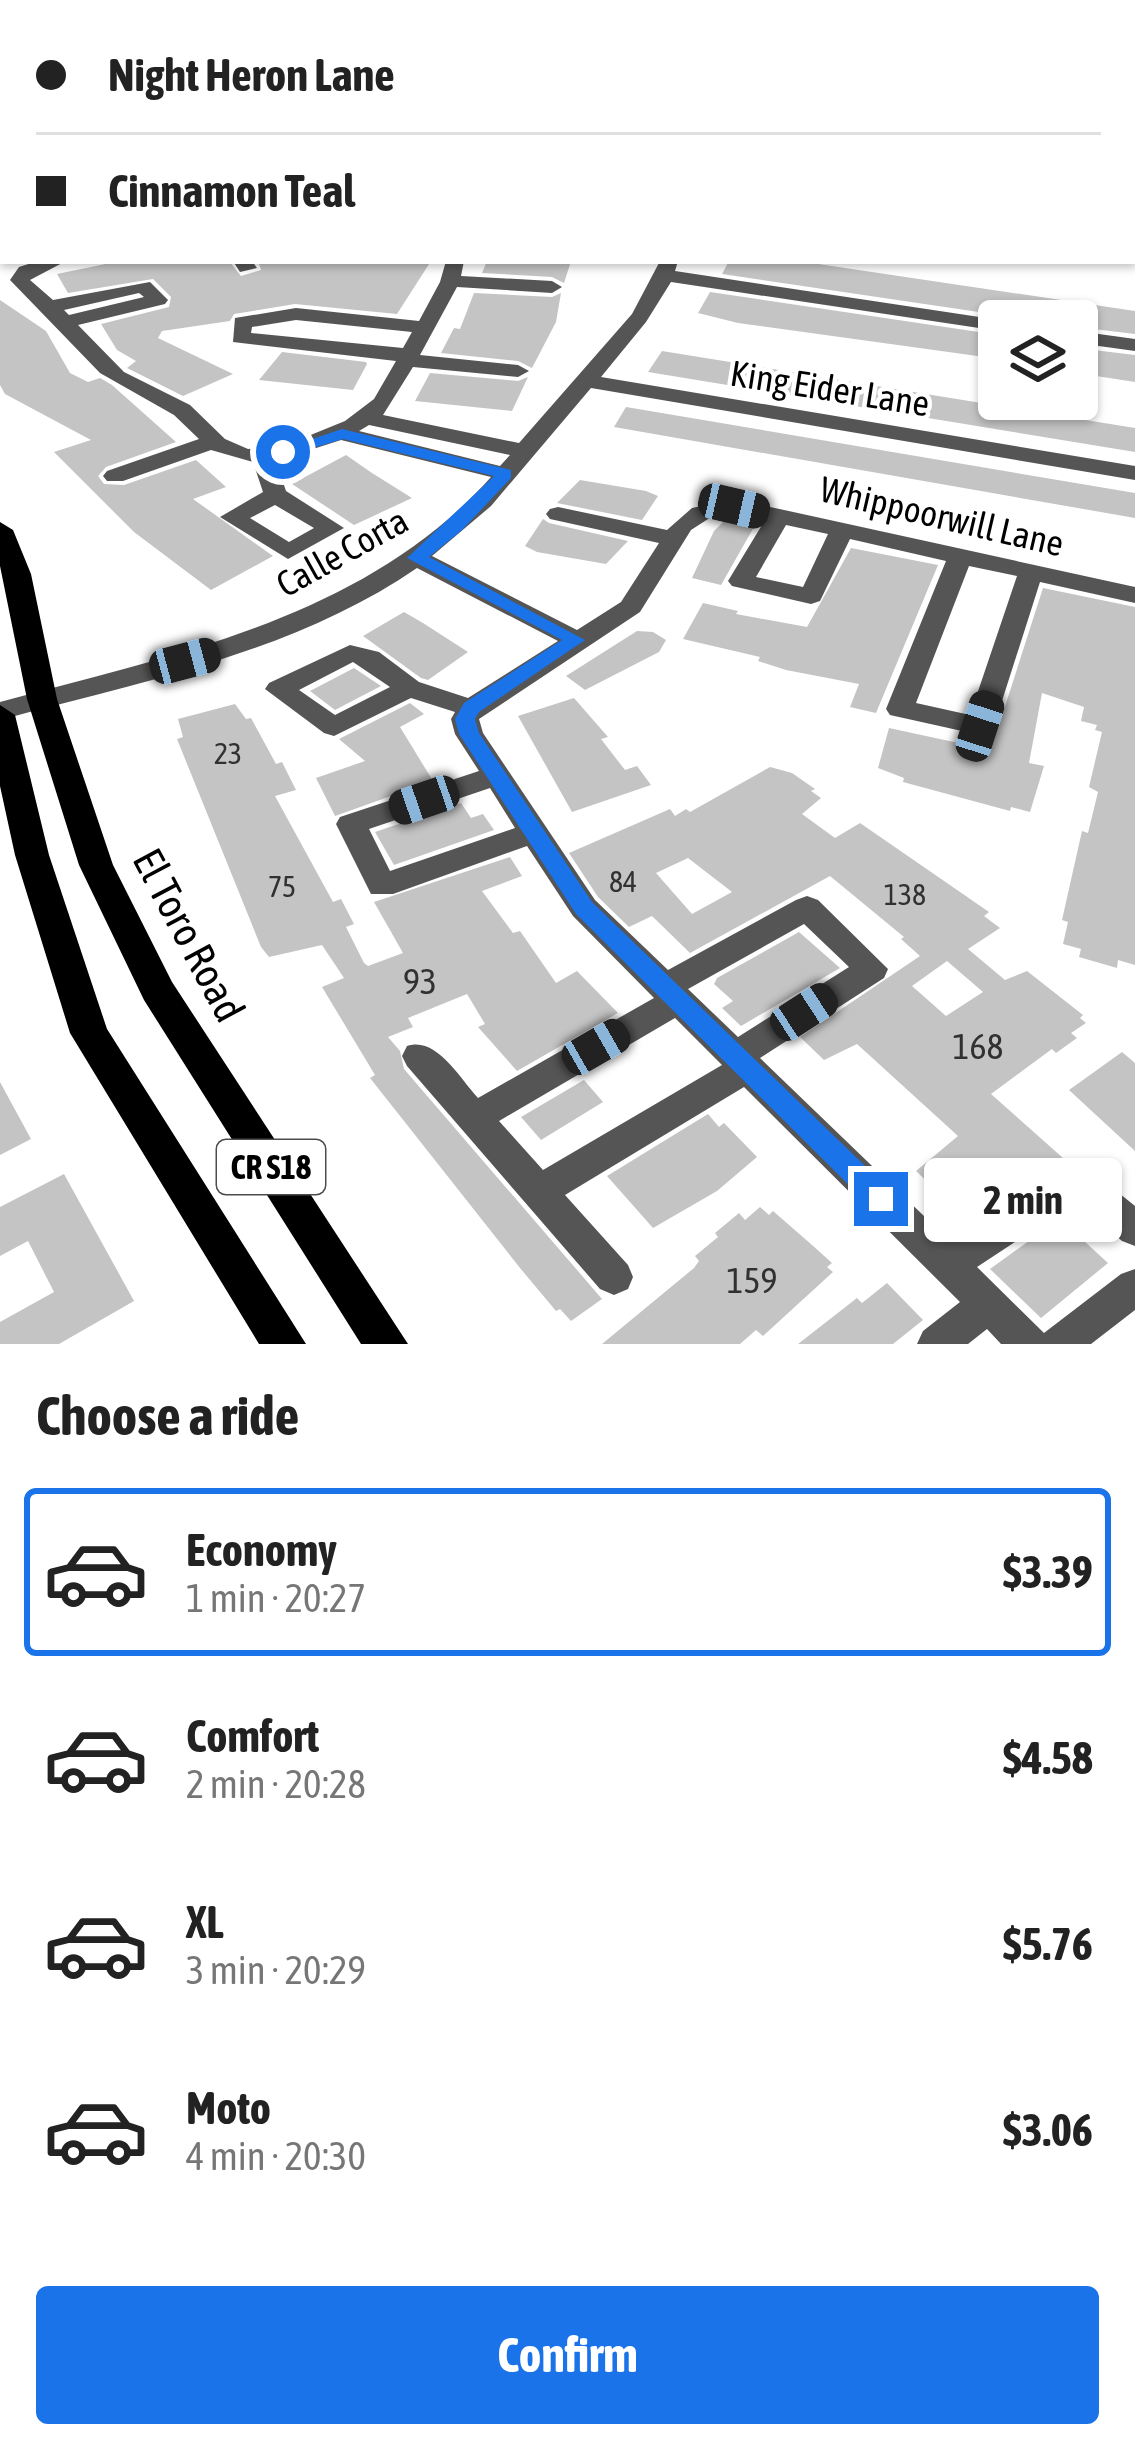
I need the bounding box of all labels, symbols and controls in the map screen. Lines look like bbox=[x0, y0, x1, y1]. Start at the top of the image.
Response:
text: Night Heron Lane bbox=[108, 49, 395, 101]
text: Cinnamon Teal bbox=[108, 165, 355, 217]
map controls bbox=[978, 300, 1098, 420]
button: layers bbox=[978, 300, 1098, 420]
street label: King Eider Lane bbox=[728, 352, 932, 424]
route start bbox=[256, 425, 310, 479]
street label: Whippoorwill Lane bbox=[816, 468, 1068, 564]
car bbox=[695, 480, 773, 532]
street label: Calle Corta bbox=[269, 499, 415, 605]
car bbox=[146, 634, 224, 688]
car bbox=[952, 686, 1008, 766]
house number: 23 bbox=[214, 736, 242, 770]
car bbox=[384, 771, 464, 829]
street label: El Toro Road bbox=[124, 841, 254, 1029]
house number: 84 bbox=[609, 864, 637, 898]
house number: 75 bbox=[268, 869, 296, 903]
house number: 138 bbox=[884, 877, 926, 911]
house number: 93 bbox=[403, 960, 437, 1002]
car bbox=[764, 977, 844, 1047]
car bbox=[556, 1013, 636, 1081]
house number: 168 bbox=[953, 1025, 1003, 1067]
road number: CR S18 bbox=[217, 1140, 325, 1194]
callout: 2 min bbox=[923, 1157, 1121, 1241]
route end bbox=[854, 1172, 908, 1226]
text: 2 min bbox=[983, 1178, 1063, 1222]
house number: 159 bbox=[727, 1259, 777, 1301]
text: Choose a ride bbox=[36, 1385, 299, 1446]
icon: car bbox=[42, 1518, 150, 1626]
text: Economy bbox=[186, 1524, 337, 1576]
text: $3.39 bbox=[1003, 1546, 1093, 1598]
text: 1 min · 20:27 bbox=[186, 1576, 366, 1620]
icon: car bbox=[42, 1704, 150, 1812]
text: Comfort bbox=[186, 1710, 319, 1762]
text: $4.58 bbox=[1003, 1732, 1093, 1784]
text: 2 min · 20:28 bbox=[186, 1762, 366, 1806]
icon: car bbox=[42, 1890, 150, 1998]
text: XL bbox=[186, 1896, 224, 1948]
text: $5.76 bbox=[1003, 1918, 1093, 1970]
text: 3 min · 20:29 bbox=[186, 1948, 366, 1992]
icon: car bbox=[42, 2076, 150, 2184]
text: Moto bbox=[186, 2082, 271, 2134]
text: $3.06 bbox=[1003, 2104, 1093, 2156]
text: 4 min · 20:30 bbox=[186, 2134, 366, 2178]
button: Confirm bbox=[36, 2286, 1099, 2424]

